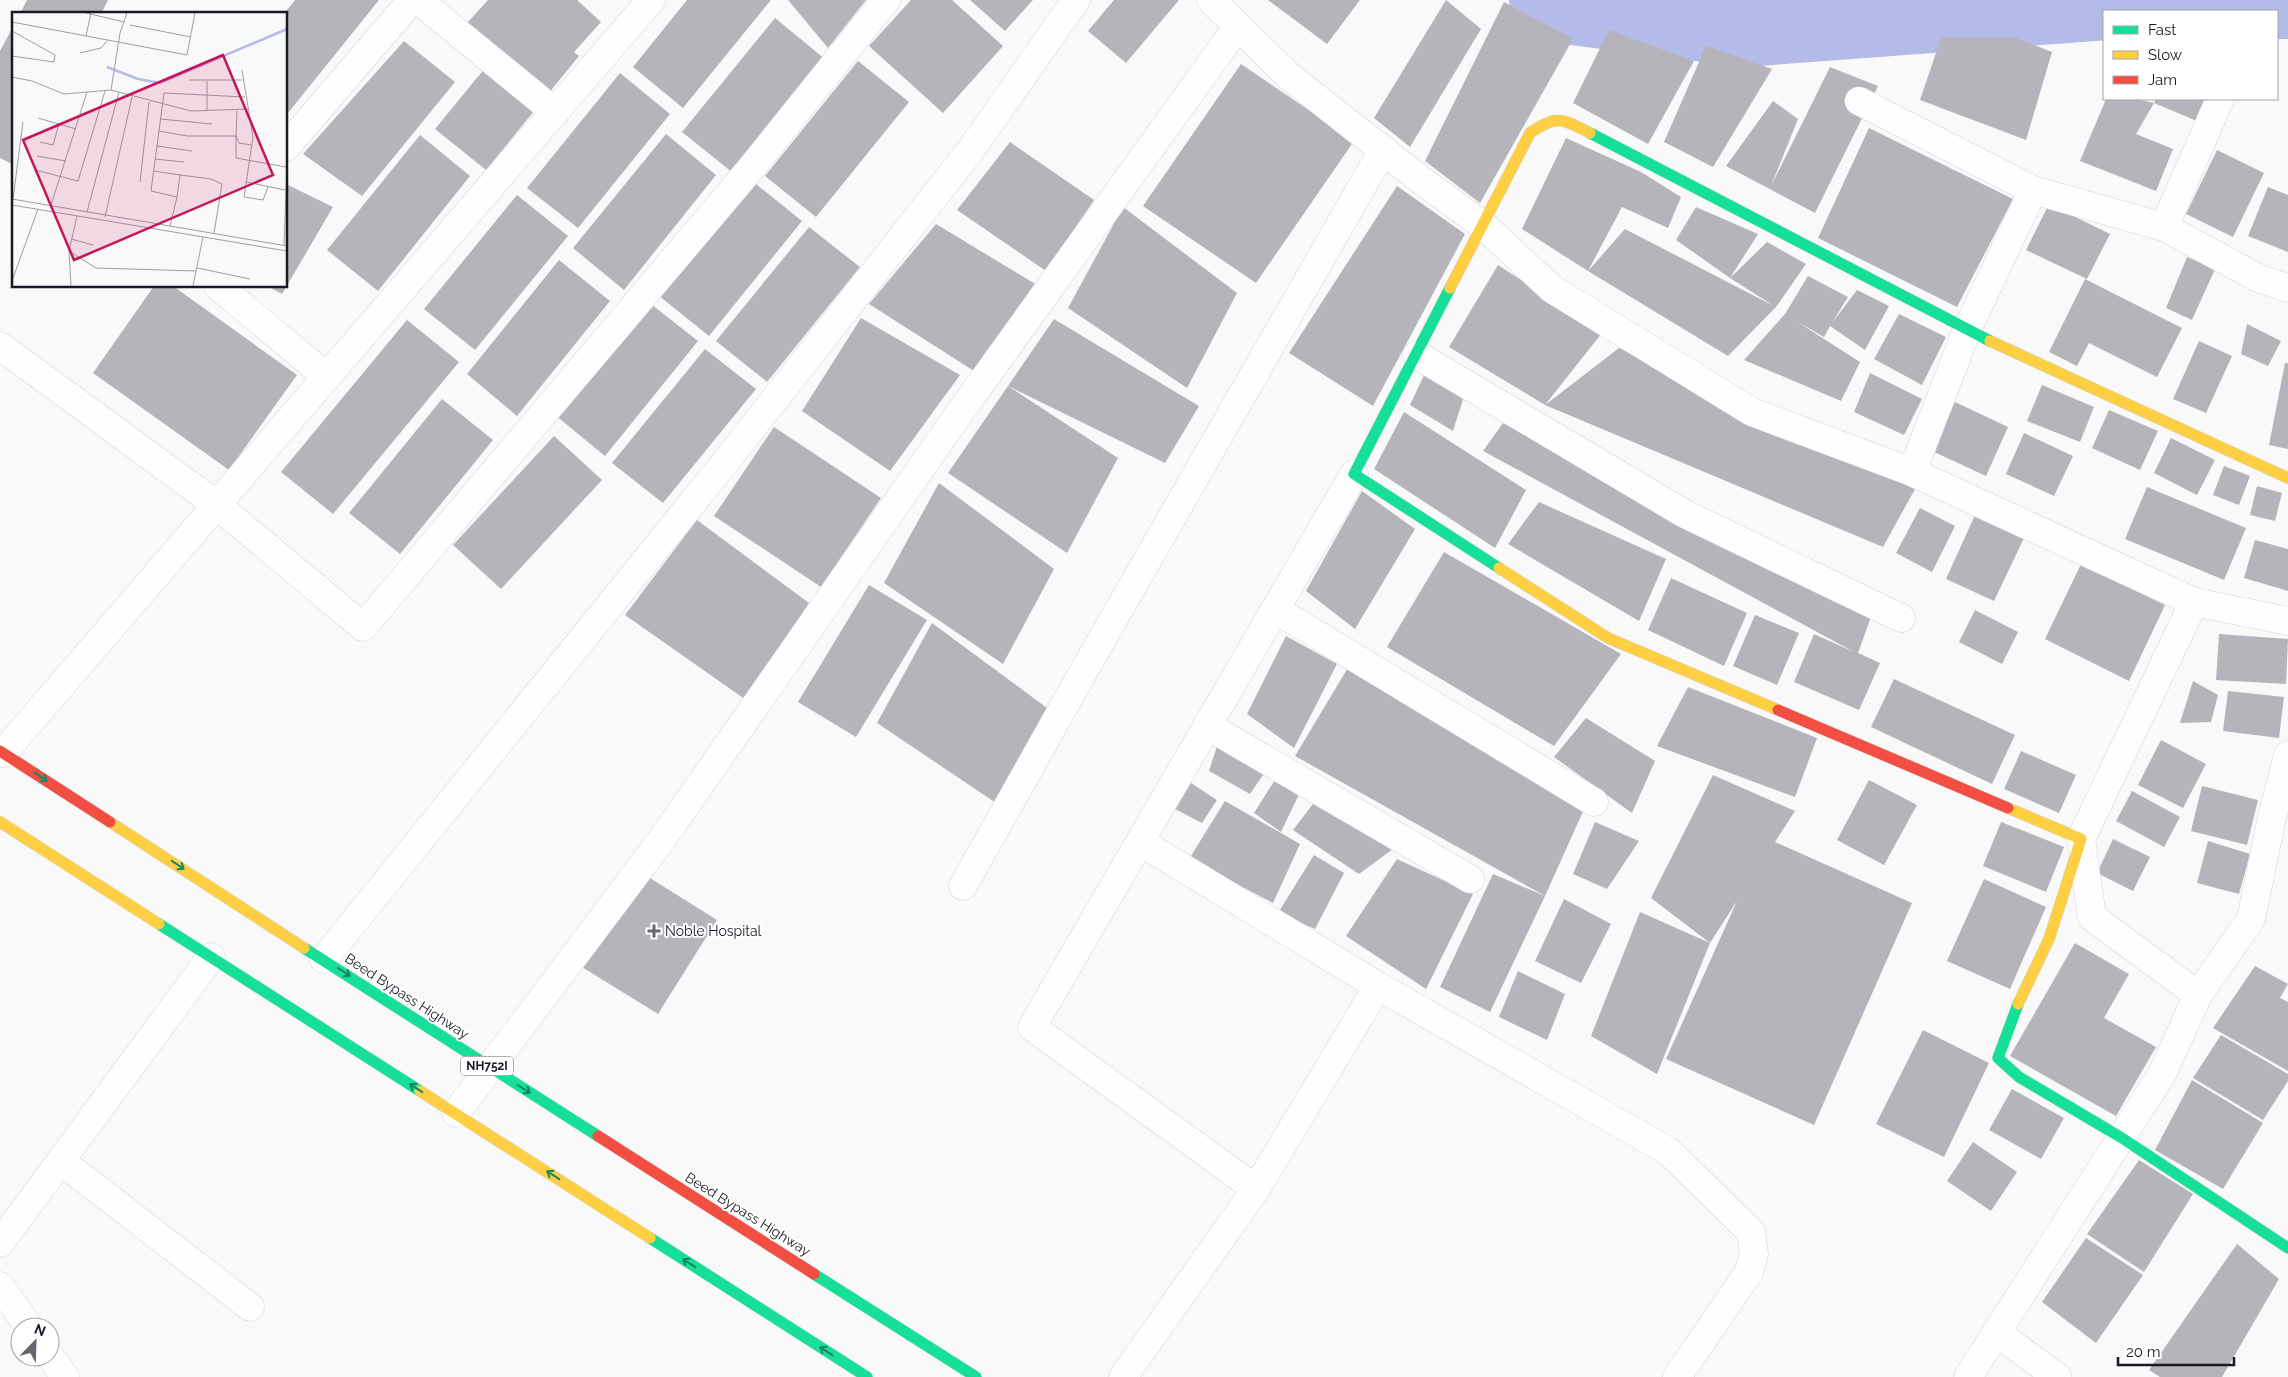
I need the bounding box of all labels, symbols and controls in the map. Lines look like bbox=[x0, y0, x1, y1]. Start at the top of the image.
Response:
legend bbox=[2103, 10, 2278, 100]
inset map bbox=[12, 12, 288, 288]
text: Fast bbox=[2148, 21, 2176, 39]
text: Slow bbox=[2148, 46, 2182, 64]
text: Jam bbox=[2148, 71, 2177, 89]
one-way arrow bbox=[34, 772, 48, 782]
one-way arrow bbox=[170, 860, 184, 870]
place label: Noble Hospital bbox=[665, 923, 762, 939]
marker: Noble Hospital bbox=[647, 924, 661, 938]
street label: Beed Bypass Highway bbox=[342, 950, 472, 1042]
one-way arrow bbox=[337, 967, 351, 977]
road number: NH752I bbox=[461, 1056, 513, 1076]
one-way arrow bbox=[409, 1082, 423, 1092]
one-way arrow bbox=[517, 1084, 531, 1095]
street label: Beed Bypass Highway bbox=[683, 1169, 814, 1259]
one-way arrow bbox=[546, 1170, 560, 1180]
one-way arrow bbox=[683, 1258, 697, 1268]
north arrow bbox=[10, 1317, 60, 1367]
text: N bbox=[32, 1321, 48, 1339]
scale bar bbox=[2118, 1334, 2234, 1366]
text: 20 m bbox=[2126, 1343, 2161, 1361]
one-way arrow bbox=[820, 1345, 834, 1355]

